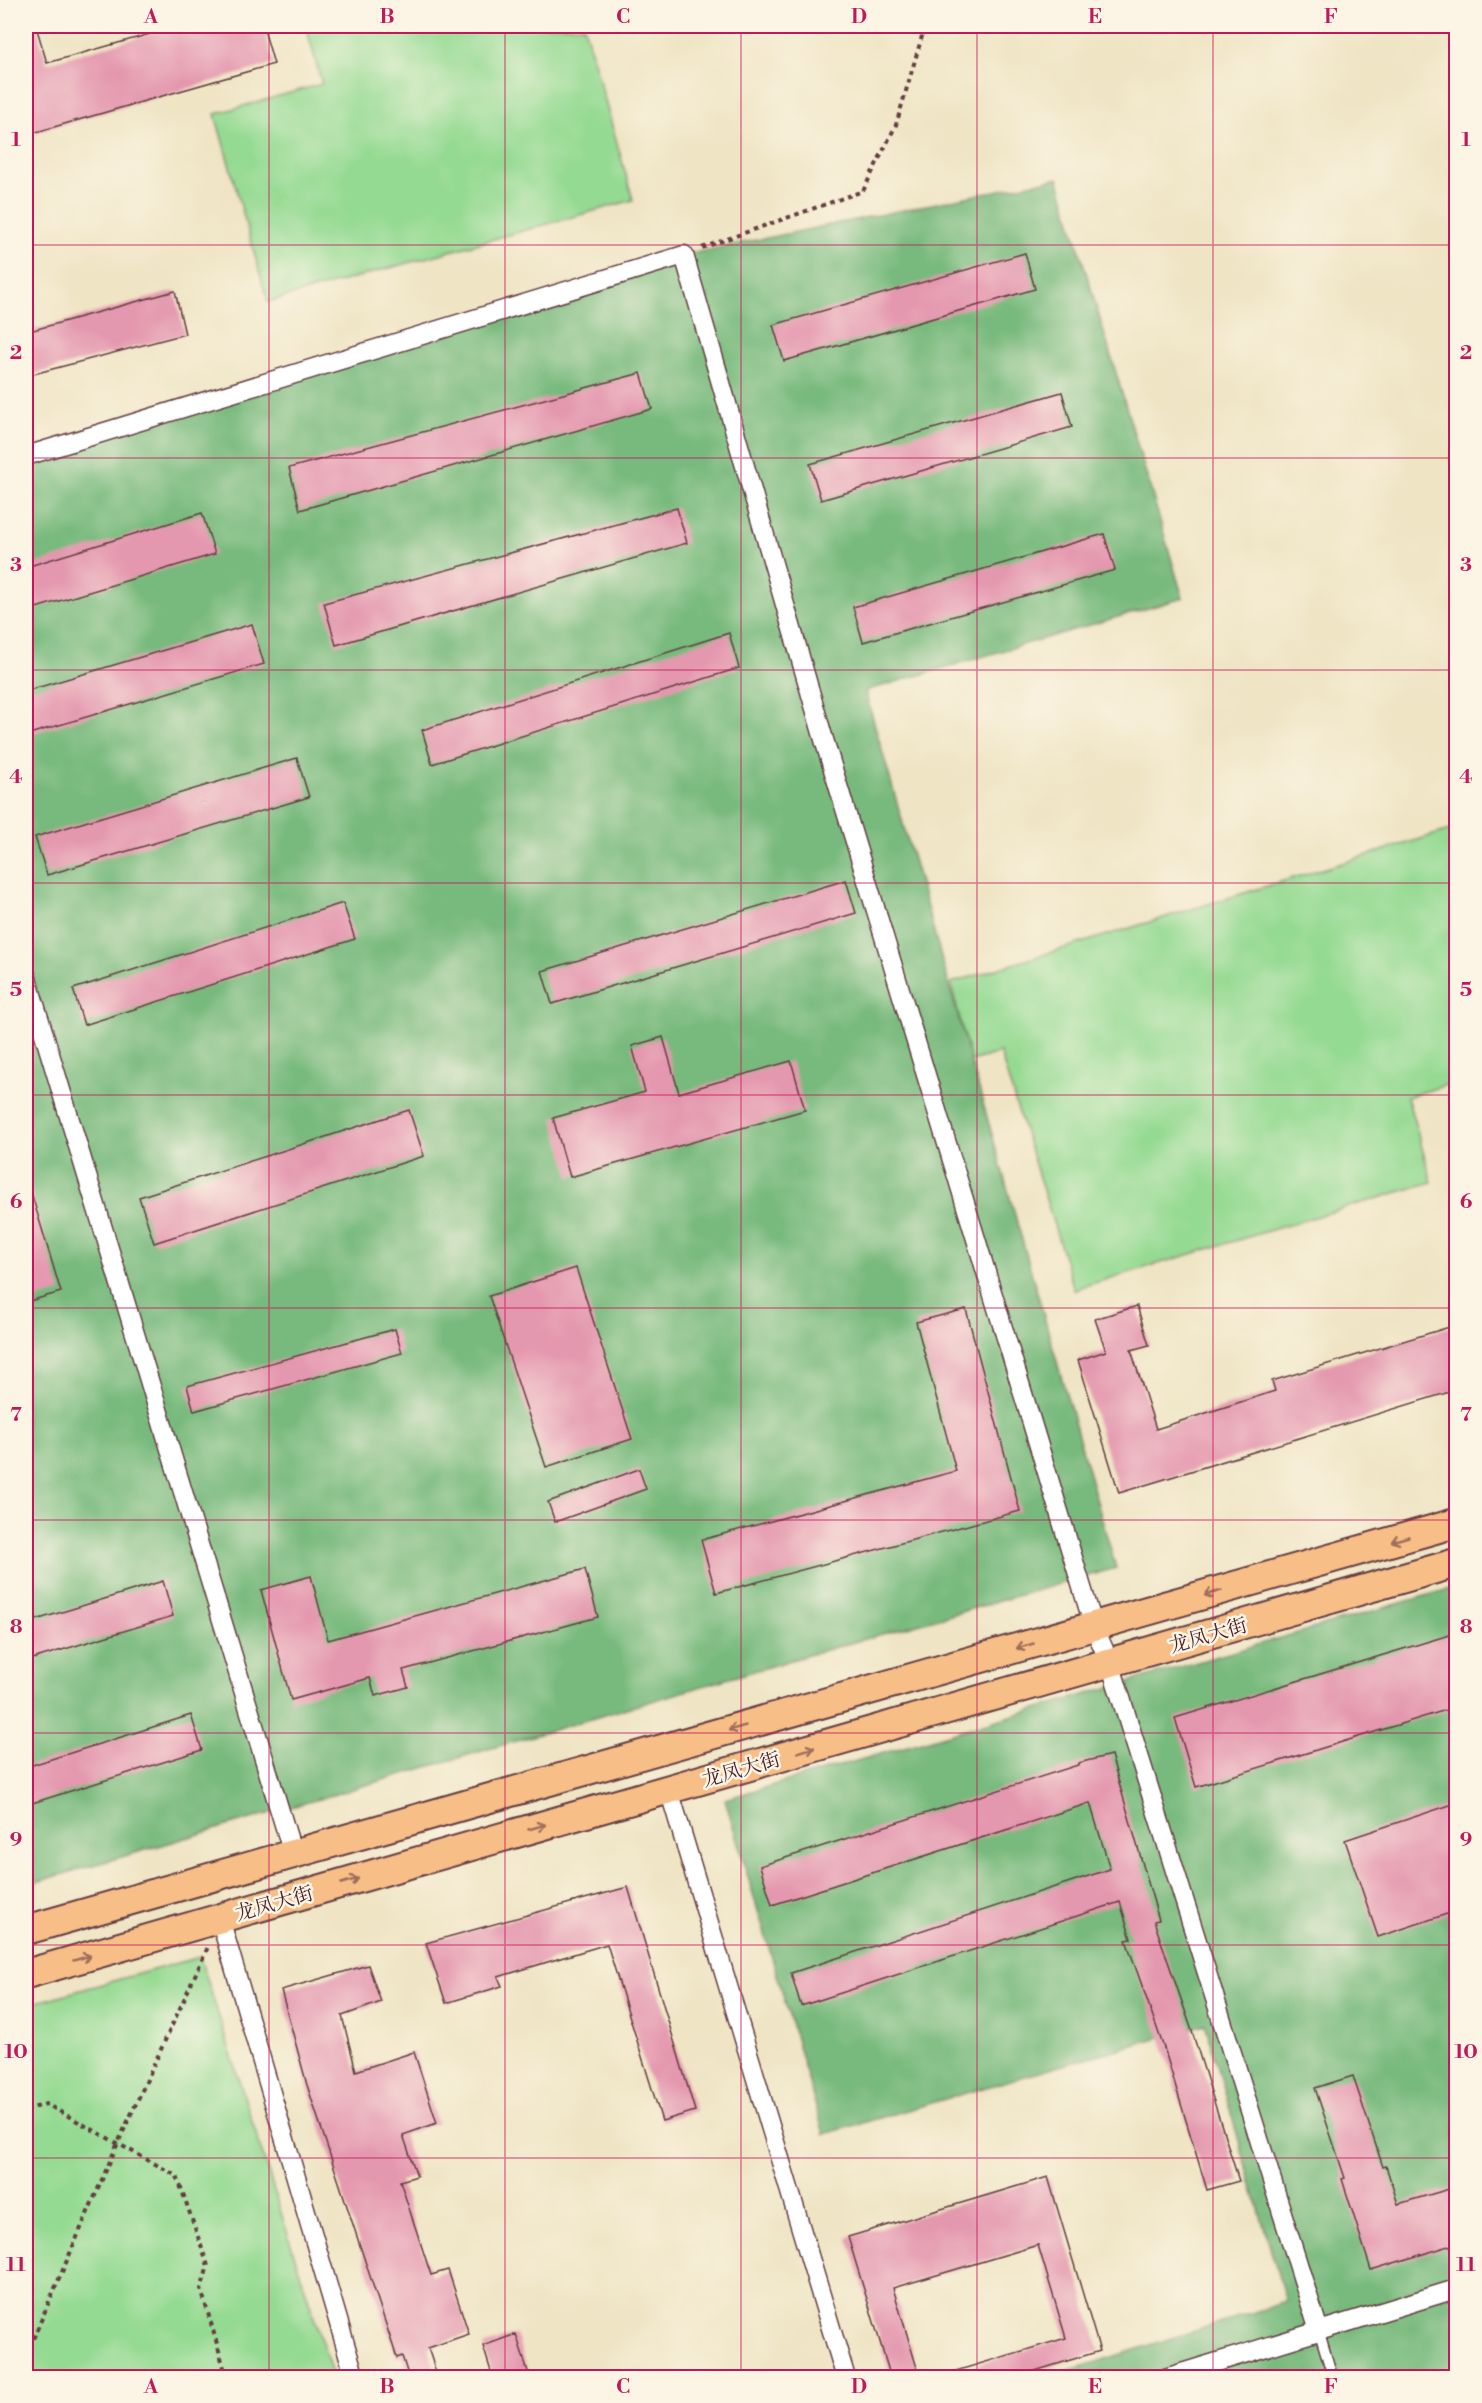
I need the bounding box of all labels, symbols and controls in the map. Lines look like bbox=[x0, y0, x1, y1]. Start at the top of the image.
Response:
text: A bbox=[143, 5, 159, 30]
text: B bbox=[379, 5, 395, 30]
text: C bbox=[616, 5, 630, 30]
text: D bbox=[851, 5, 867, 30]
text: E bbox=[1088, 5, 1102, 30]
text: F bbox=[1324, 5, 1338, 30]
text: 1 bbox=[11, 128, 21, 153]
text: 1 bbox=[1461, 128, 1471, 153]
text: 2 bbox=[10, 341, 22, 366]
text: 2 bbox=[1460, 341, 1472, 366]
text: 3 bbox=[10, 553, 22, 578]
text: 3 bbox=[1460, 553, 1472, 578]
text: 4 bbox=[9, 765, 23, 790]
text: 4 bbox=[1459, 765, 1473, 790]
text: 5 bbox=[10, 978, 22, 1003]
text: 5 bbox=[1460, 978, 1472, 1003]
text: 6 bbox=[10, 1190, 23, 1215]
text: 6 bbox=[1460, 1190, 1473, 1215]
text: 7 bbox=[10, 1403, 22, 1428]
text: 7 bbox=[1460, 1403, 1472, 1428]
one-way arrow bbox=[1391, 1534, 1410, 1545]
one-way arrow bbox=[1204, 1588, 1223, 1599]
street label: 龙凤大街 bbox=[1167, 1613, 1250, 1659]
text: 8 bbox=[10, 1615, 23, 1640]
text: 8 bbox=[1460, 1615, 1473, 1640]
one-way arrow bbox=[1016, 1641, 1035, 1653]
one-way arrow bbox=[728, 1723, 747, 1734]
one-way arrow bbox=[796, 1744, 815, 1755]
street label: 龙凤大街 bbox=[700, 1747, 783, 1793]
one-way arrow bbox=[527, 1821, 546, 1833]
text: 9 bbox=[10, 1828, 22, 1853]
text: 9 bbox=[1460, 1828, 1472, 1853]
one-way arrow bbox=[340, 1875, 359, 1886]
street label: 龙凤大街 bbox=[233, 1881, 316, 1927]
one-way arrow bbox=[72, 1952, 91, 1963]
text: 10 bbox=[4, 2040, 28, 2065]
text: 10 bbox=[1454, 2040, 1478, 2065]
text: 11 bbox=[6, 2253, 26, 2278]
text: 11 bbox=[1456, 2253, 1476, 2278]
text: A bbox=[143, 2375, 159, 2400]
text: B bbox=[379, 2375, 395, 2400]
text: C bbox=[616, 2375, 630, 2400]
text: D bbox=[851, 2375, 867, 2400]
text: E bbox=[1088, 2375, 1102, 2400]
text: F bbox=[1324, 2375, 1338, 2400]

